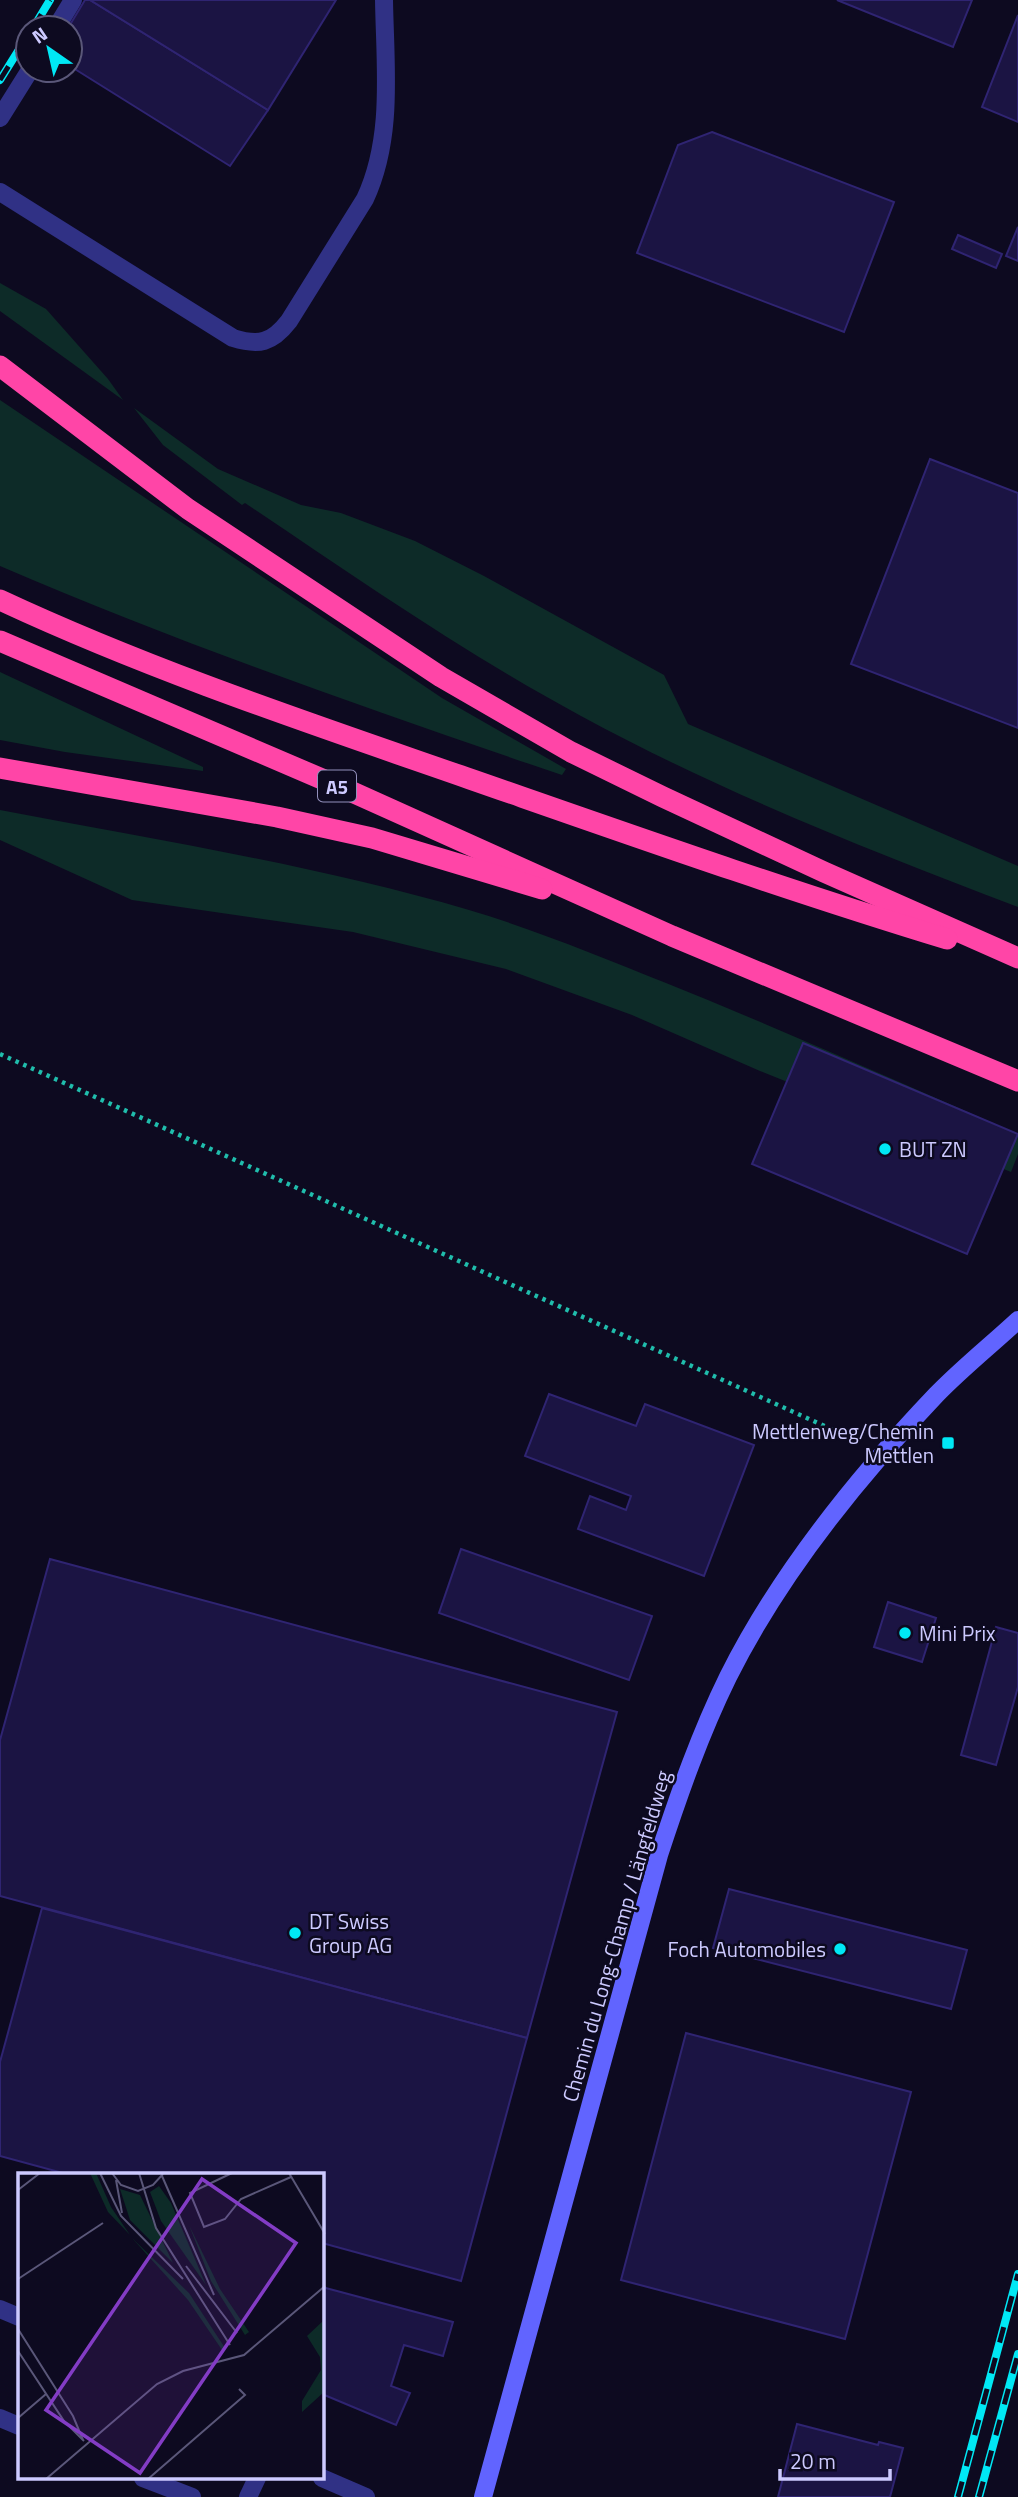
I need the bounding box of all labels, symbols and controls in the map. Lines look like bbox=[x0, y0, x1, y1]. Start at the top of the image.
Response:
north arrow bbox=[14, 14, 84, 84]
text: N bbox=[26, 19, 53, 50]
road number: A5 bbox=[318, 771, 356, 802]
place label: BUT ZN bbox=[899, 1133, 967, 1165]
marker: BUT ZN bbox=[877, 1141, 893, 1157]
place label: Mettlenweg/Chemin Mettlen bbox=[752, 1415, 934, 1471]
marker: Mettlenweg/Chemin Mettlen bbox=[940, 1435, 956, 1451]
place label: Mini Prix bbox=[919, 1617, 996, 1649]
marker: Mini Prix bbox=[897, 1625, 913, 1641]
street label: Chemin du Long-Champ / Längfeldweg bbox=[553, 1766, 679, 2105]
place label: DT Swiss Group AG bbox=[309, 1905, 392, 1961]
marker: DT Swiss Group AG bbox=[287, 1925, 303, 1941]
place label: Foch Automobiles bbox=[668, 1933, 826, 1965]
marker: Foch Automobiles bbox=[832, 1941, 848, 1957]
inset map bbox=[18, 2173, 324, 2480]
scale bar bbox=[780, 2438, 890, 2482]
text: 20 m bbox=[790, 2445, 836, 2477]

